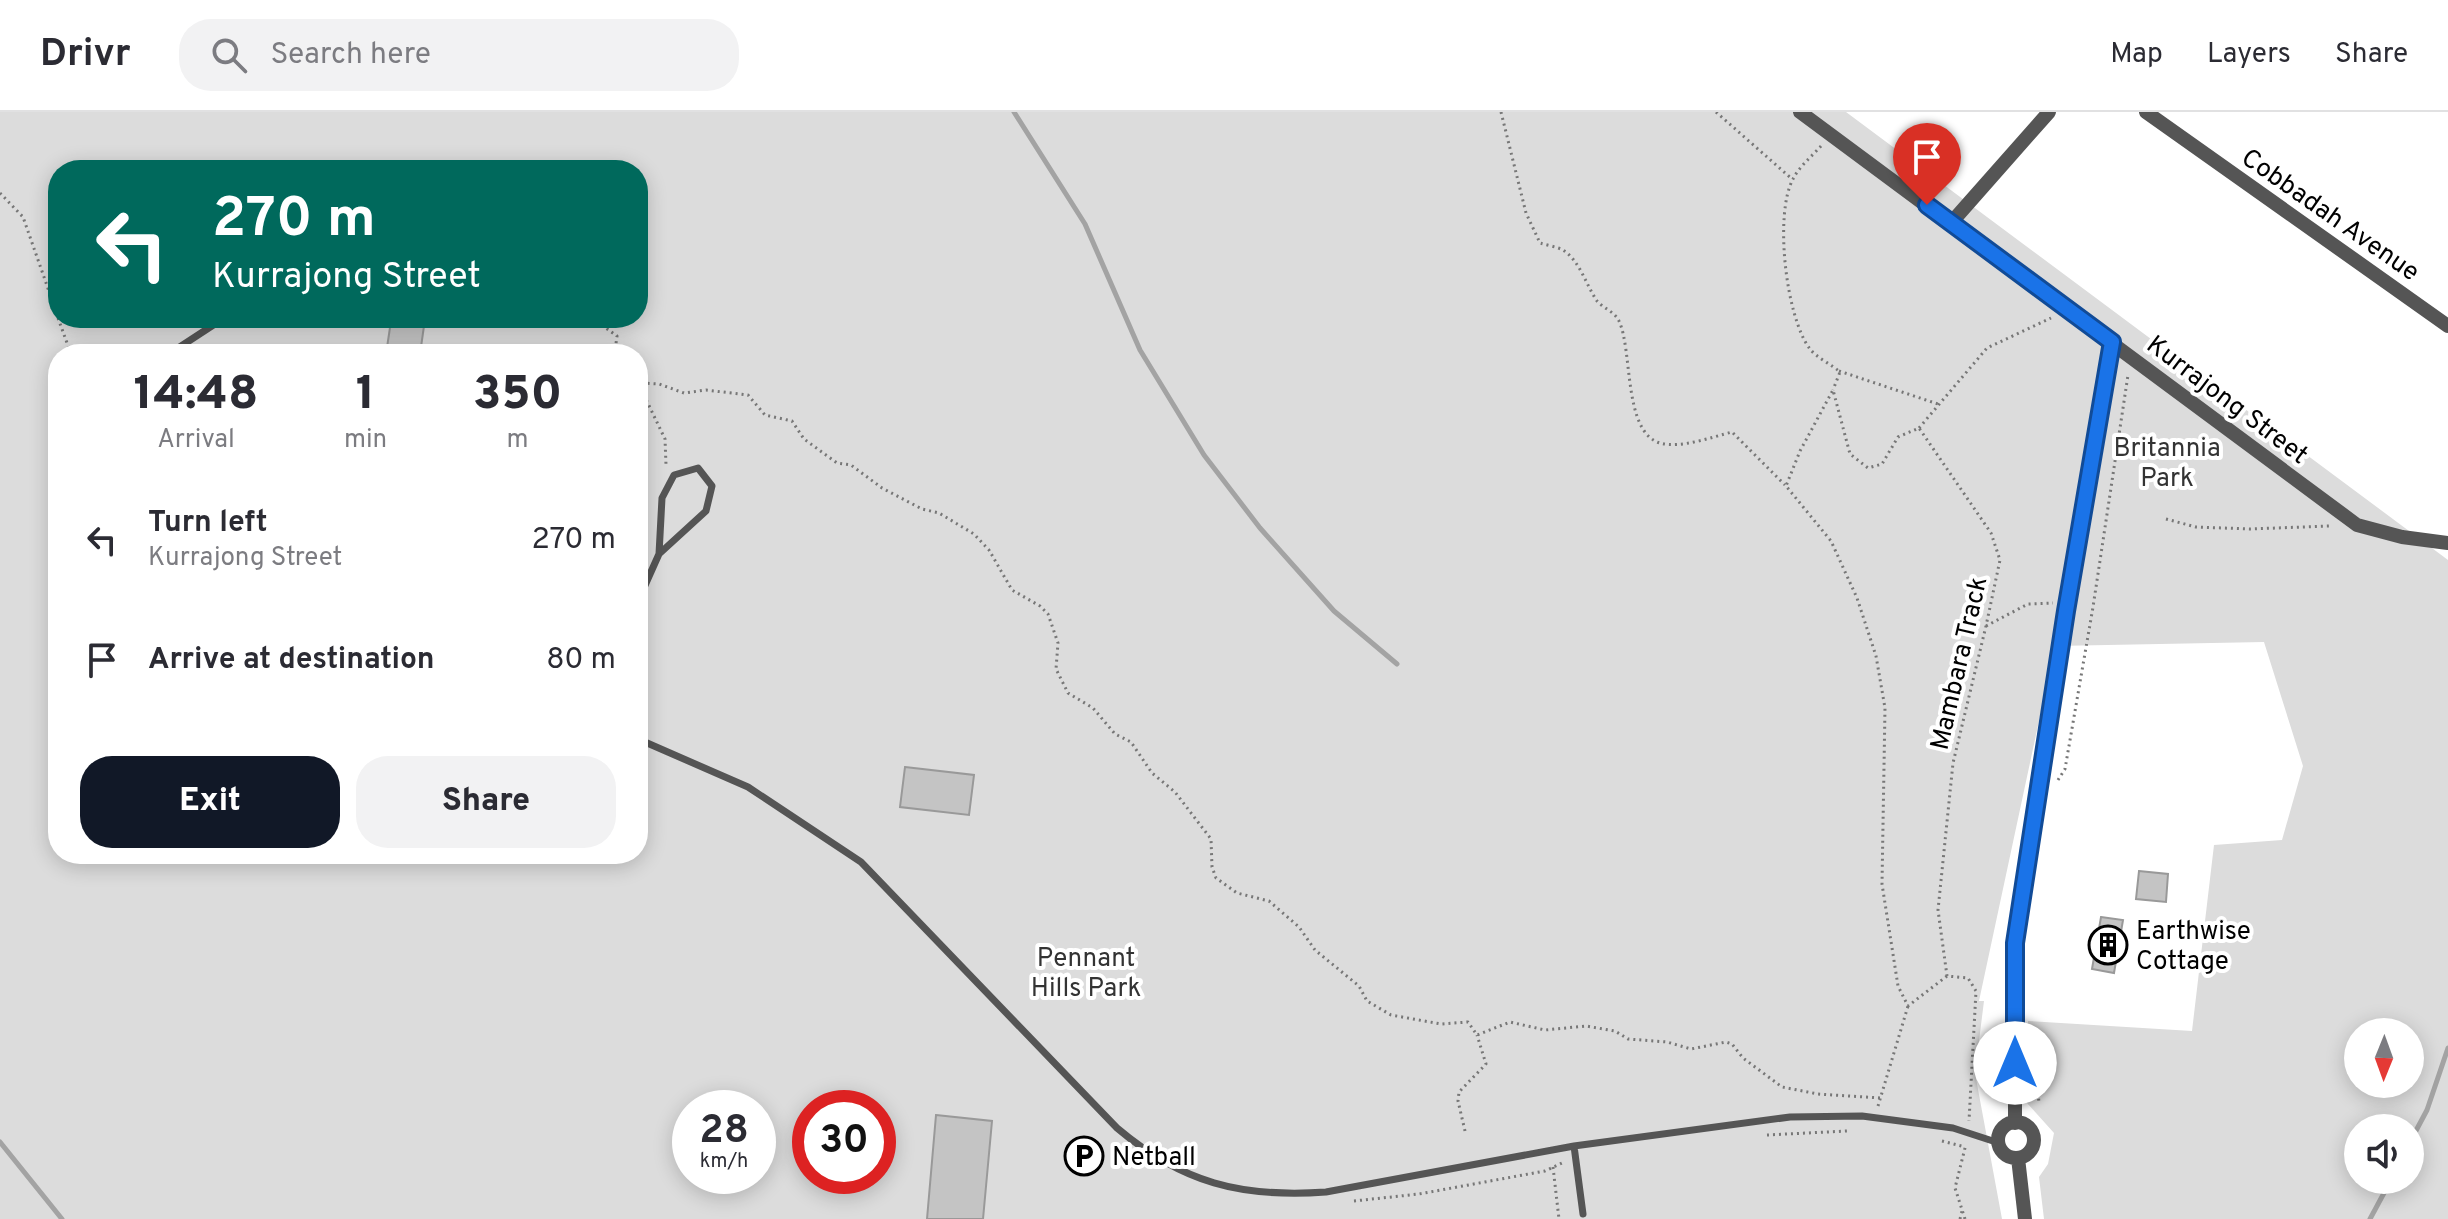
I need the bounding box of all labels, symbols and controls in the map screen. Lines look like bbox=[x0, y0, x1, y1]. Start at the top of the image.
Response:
search box bbox=[179, 19, 739, 91]
text: Drivr bbox=[40, 31, 131, 80]
icon: search bbox=[207, 33, 251, 77]
text: Search here bbox=[271, 37, 431, 74]
text: Map bbox=[2110, 37, 2163, 73]
text: Layers bbox=[2207, 37, 2291, 73]
text: Share bbox=[2335, 37, 2408, 73]
pin bbox=[1893, 123, 1961, 205]
icon: arrive bbox=[1905, 135, 1949, 179]
street label: Cobbadah Avenue bbox=[2234, 142, 2425, 290]
text: 270 m bbox=[212, 186, 376, 256]
icon: left bbox=[80, 192, 184, 296]
text: Kurrajong Street bbox=[212, 255, 481, 301]
street label: Kurrajong Street bbox=[2139, 329, 2314, 473]
text: 14:48 bbox=[134, 366, 258, 426]
text: 1 bbox=[356, 366, 375, 426]
text: 350 bbox=[473, 366, 562, 426]
text: Arrival bbox=[157, 424, 235, 457]
text: min bbox=[344, 424, 387, 457]
text: m bbox=[507, 424, 529, 457]
park label: Britannia Park bbox=[2113, 433, 2221, 496]
text: Turn left bbox=[148, 505, 268, 542]
icon: left bbox=[80, 518, 124, 562]
text: 270 m bbox=[531, 522, 616, 559]
text: Kurrajong Street bbox=[148, 542, 342, 575]
street label: Mambara Track bbox=[1924, 574, 1996, 753]
icon: arrive bbox=[80, 638, 124, 682]
text: Arrive at destination bbox=[148, 642, 434, 679]
text: 80 m bbox=[546, 642, 616, 679]
button: Exit bbox=[80, 756, 340, 848]
button: Share bbox=[356, 756, 616, 848]
place label: Earthwise Cottage bbox=[2136, 916, 2251, 979]
building icon: Earthwise Cottage bbox=[2087, 924, 2129, 966]
park label: Pennant Hills Park bbox=[1031, 943, 1141, 1006]
north arrow bbox=[2344, 1018, 2424, 1098]
map controls bbox=[2344, 1018, 2424, 1194]
position arrow bbox=[1973, 1021, 2057, 1105]
speed limit sign: 30 bbox=[792, 1090, 896, 1194]
text: 28 bbox=[699, 1107, 749, 1157]
button: sound bbox=[2344, 1114, 2424, 1194]
parking icon: Netball bbox=[1063, 1135, 1105, 1177]
place label: Netball bbox=[1112, 1142, 1196, 1175]
text: km/h bbox=[700, 1149, 748, 1175]

